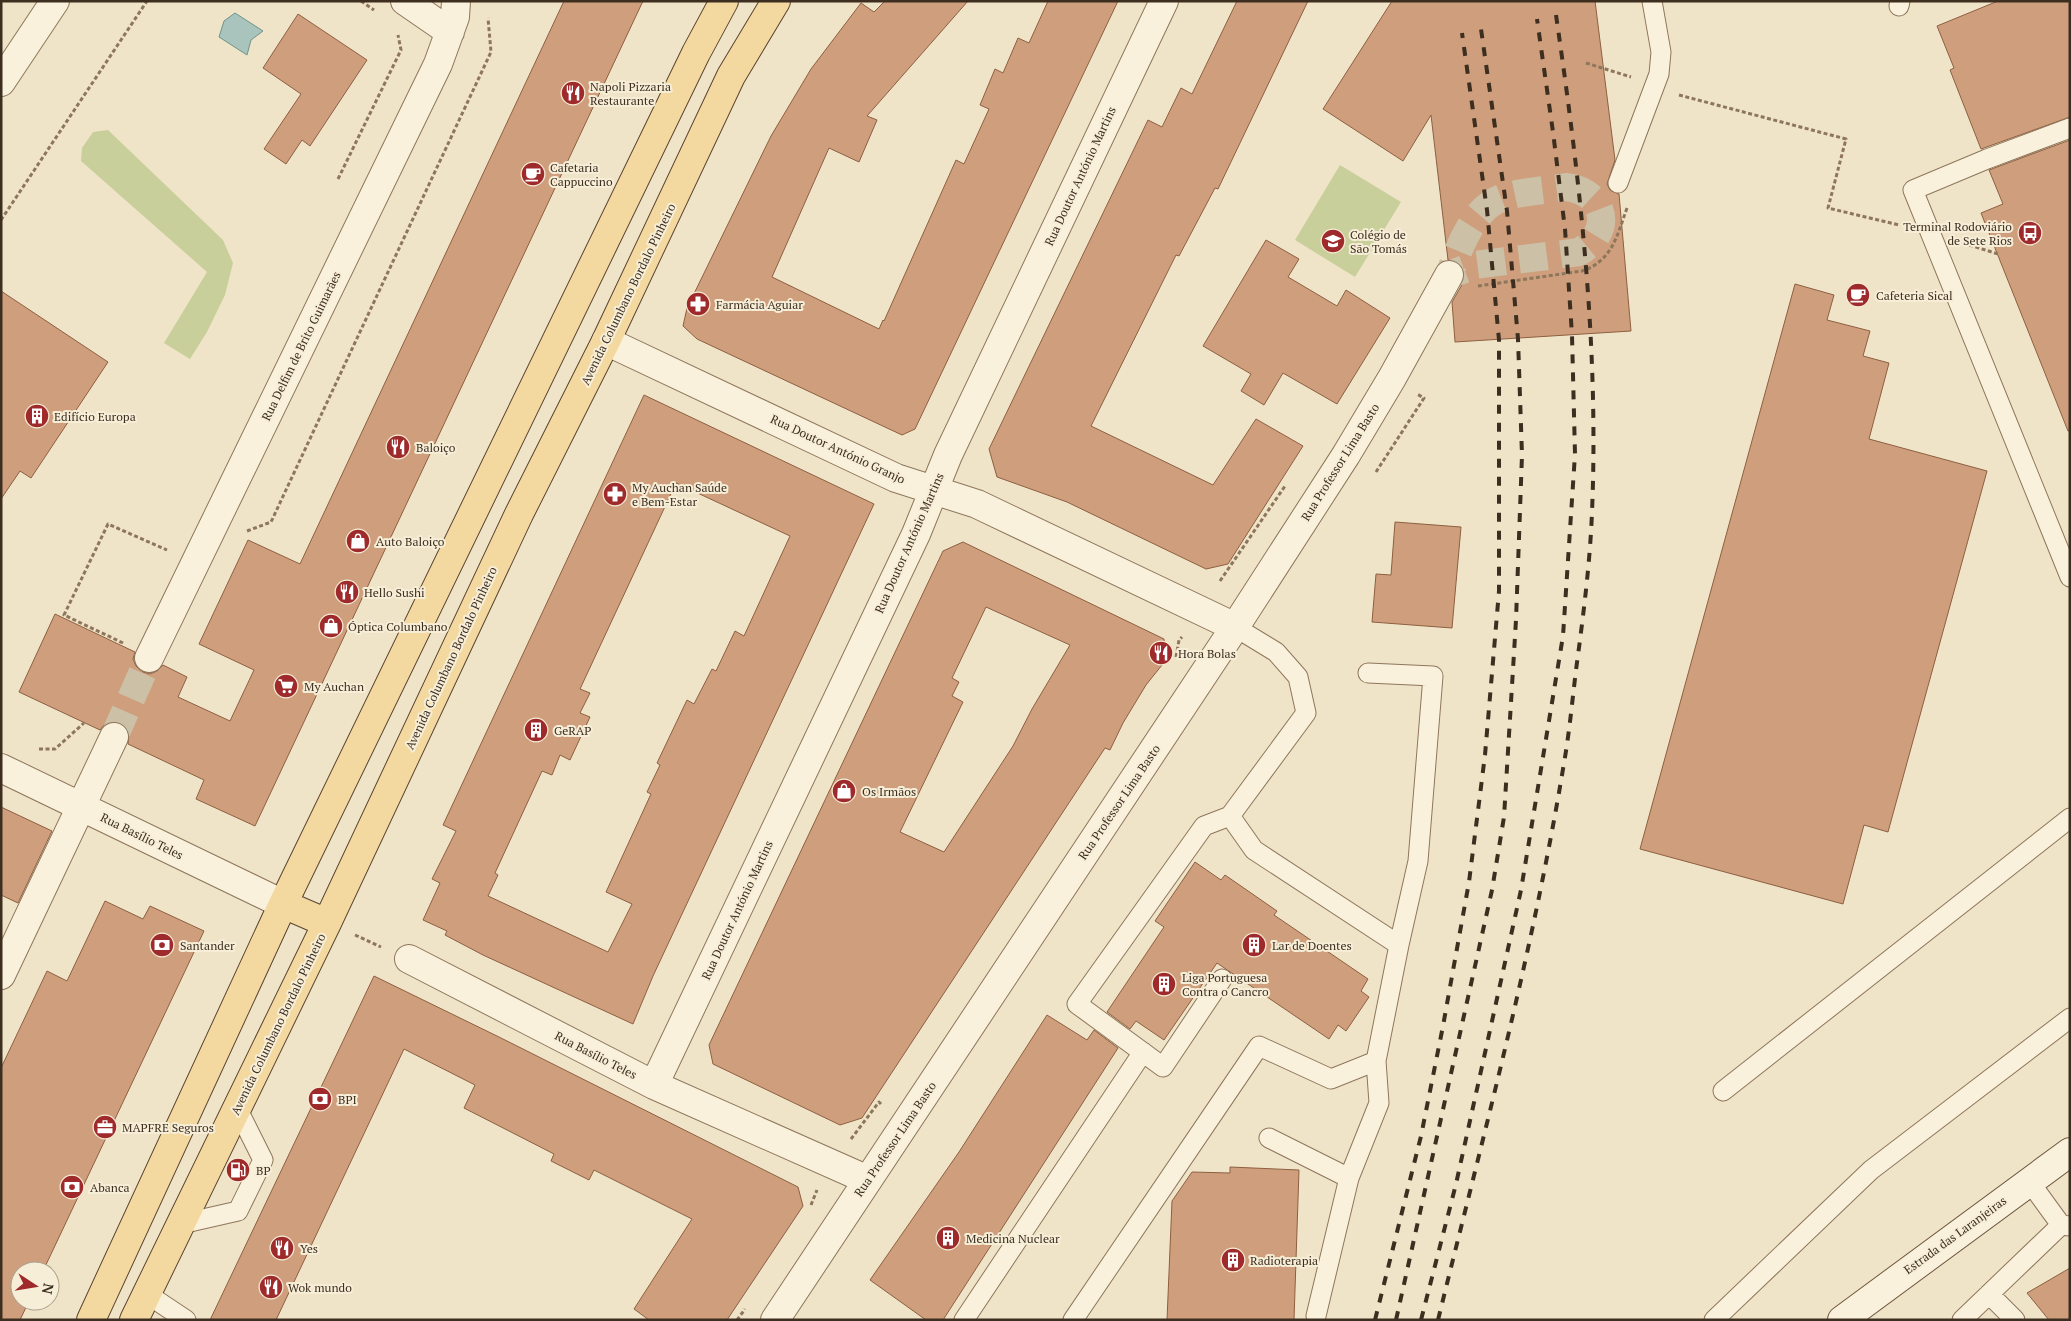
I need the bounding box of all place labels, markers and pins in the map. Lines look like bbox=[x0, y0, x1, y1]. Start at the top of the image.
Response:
place label: Napoli Pizzaria Restaurante bbox=[590, 79, 671, 108]
restaurant icon: Napoli Pizzaria Restaurante bbox=[560, 80, 586, 106]
place label: Cafetaria Cappuccino bbox=[550, 160, 613, 189]
cafe icon: Cafetaria Cappuccino bbox=[520, 161, 546, 187]
place label: Terminal Rodoviário de Sete Rios bbox=[1903, 219, 2012, 248]
bus stop icon: Terminal Rodoviário de Sete Rios bbox=[2017, 220, 2043, 246]
place label: Colégio de São Tomás bbox=[1350, 227, 1407, 256]
school or university icon: Colégio de São Tomás bbox=[1320, 228, 1346, 254]
cafe icon: Cafeteria Sical bbox=[1845, 282, 1871, 308]
place label: Cafeteria Sical bbox=[1876, 288, 1953, 303]
pharmacy icon: Farmácia Aguiar bbox=[685, 291, 711, 317]
place label: Farmácia Aguiar bbox=[716, 297, 803, 312]
building icon: Edifício Europa bbox=[24, 403, 50, 429]
place label: Edifício Europa bbox=[54, 409, 136, 424]
restaurant icon: Baloiço bbox=[385, 434, 411, 460]
place label: Baloiço bbox=[416, 440, 456, 455]
place label: My Auchan Saúde e Bem-Estar bbox=[632, 480, 727, 509]
pharmacy icon: My Auchan Saúde e Bem-Estar bbox=[602, 481, 628, 507]
shop icon: Auto Baloiço bbox=[345, 528, 371, 554]
place label: Auto Baloiço bbox=[376, 534, 445, 549]
restaurant icon: Hello Sushi bbox=[334, 579, 360, 605]
place label: Hello Sushi bbox=[364, 585, 425, 600]
shop icon: Óptica Columbano bbox=[318, 613, 344, 639]
place label: Óptica Columbano bbox=[348, 619, 448, 634]
restaurant icon: Hora Bolas bbox=[1148, 640, 1174, 666]
place label: Hora Bolas bbox=[1178, 646, 1236, 661]
supermarket icon: My Auchan bbox=[273, 673, 299, 699]
place label: My Auchan bbox=[304, 679, 364, 694]
building icon: GeRAP bbox=[523, 717, 549, 743]
place label: GeRAP bbox=[554, 723, 591, 738]
shop icon: Os Irmãos bbox=[831, 778, 857, 804]
place label: Os Irmãos bbox=[862, 784, 916, 799]
bank icon: Santander bbox=[149, 932, 175, 958]
building icon: Lar de Doentes bbox=[1241, 932, 1267, 958]
place label: Santander bbox=[180, 938, 235, 953]
place label: Lar de Doentes bbox=[1272, 938, 1352, 953]
place label: Liga Portuguesa Contra o Cancro bbox=[1182, 970, 1269, 999]
building icon: Liga Portuguesa Contra o Cancro bbox=[1151, 971, 1177, 997]
bank icon: BPI bbox=[307, 1086, 333, 1112]
place label: BPI bbox=[338, 1092, 357, 1107]
office icon: MAPFRE Seguros bbox=[92, 1114, 118, 1140]
place label: MAPFRE Seguros bbox=[122, 1120, 214, 1135]
fuel station icon: BP bbox=[225, 1157, 251, 1183]
place label: BP bbox=[256, 1163, 271, 1178]
bank icon: Abanca bbox=[59, 1174, 85, 1200]
place label: Abanca bbox=[90, 1180, 130, 1195]
building icon: Medicina Nuclear bbox=[935, 1225, 961, 1251]
place label: Medicina Nuclear bbox=[966, 1231, 1060, 1246]
restaurant icon: Yes bbox=[269, 1235, 295, 1261]
place label: Yes bbox=[300, 1241, 318, 1256]
building icon: Radioterapia bbox=[1220, 1247, 1246, 1273]
place label: Radioterapia bbox=[1250, 1253, 1318, 1268]
restaurant icon: Wok mundo bbox=[258, 1274, 284, 1300]
place label: Wok mundo bbox=[288, 1280, 352, 1295]

